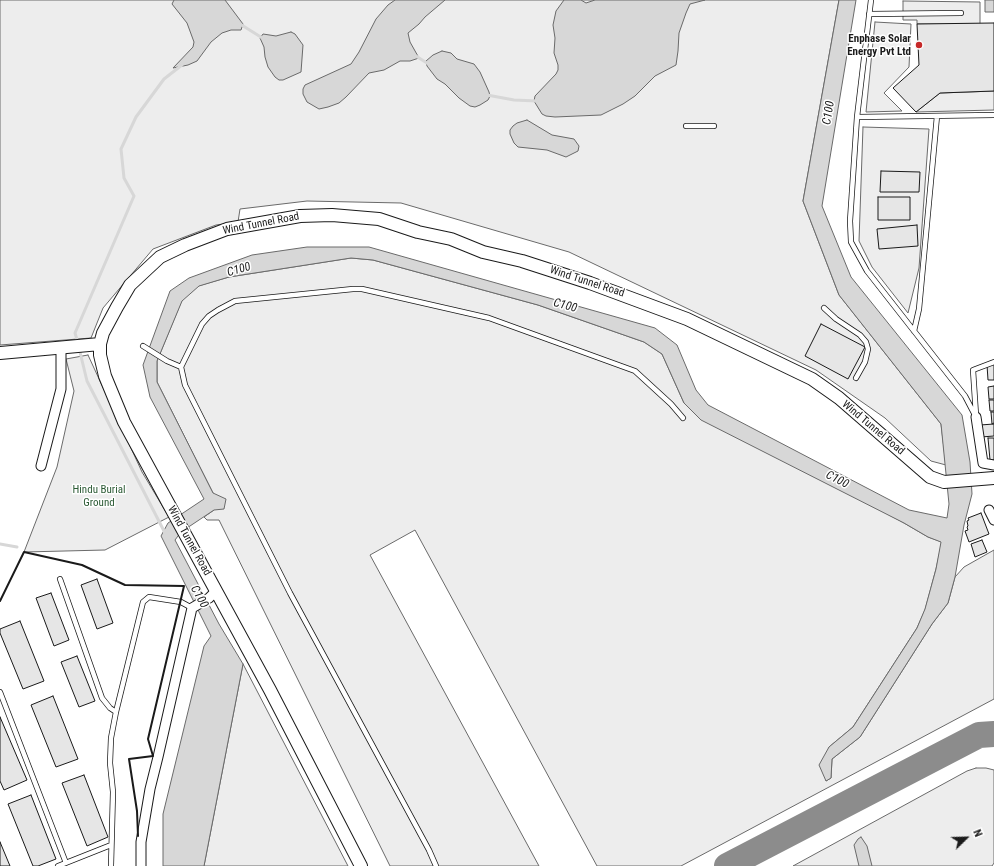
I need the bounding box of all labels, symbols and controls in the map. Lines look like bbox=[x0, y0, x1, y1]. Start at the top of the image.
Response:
place label: Enphase Solar Energy Pvt Ltd bbox=[847, 32, 911, 58]
marker: Enphase Solar Energy Pvt Ltd bbox=[914, 40, 924, 50]
water label: C100 bbox=[820, 100, 838, 126]
street label: Wind Tunnel Road bbox=[222, 210, 300, 238]
water label: C100 bbox=[226, 260, 252, 280]
street label: Wind Tunnel Road bbox=[548, 264, 626, 300]
water label: C100 bbox=[552, 296, 578, 316]
street label: Wind Tunnel Road bbox=[839, 398, 907, 458]
water label: C100 bbox=[823, 468, 851, 492]
park label: Hindu Burial Ground bbox=[73, 483, 125, 509]
street label: Wind Tunnel Road bbox=[164, 504, 214, 578]
water label: C100 bbox=[187, 583, 211, 611]
north arrow bbox=[946, 818, 986, 858]
text: N bbox=[970, 827, 985, 839]

